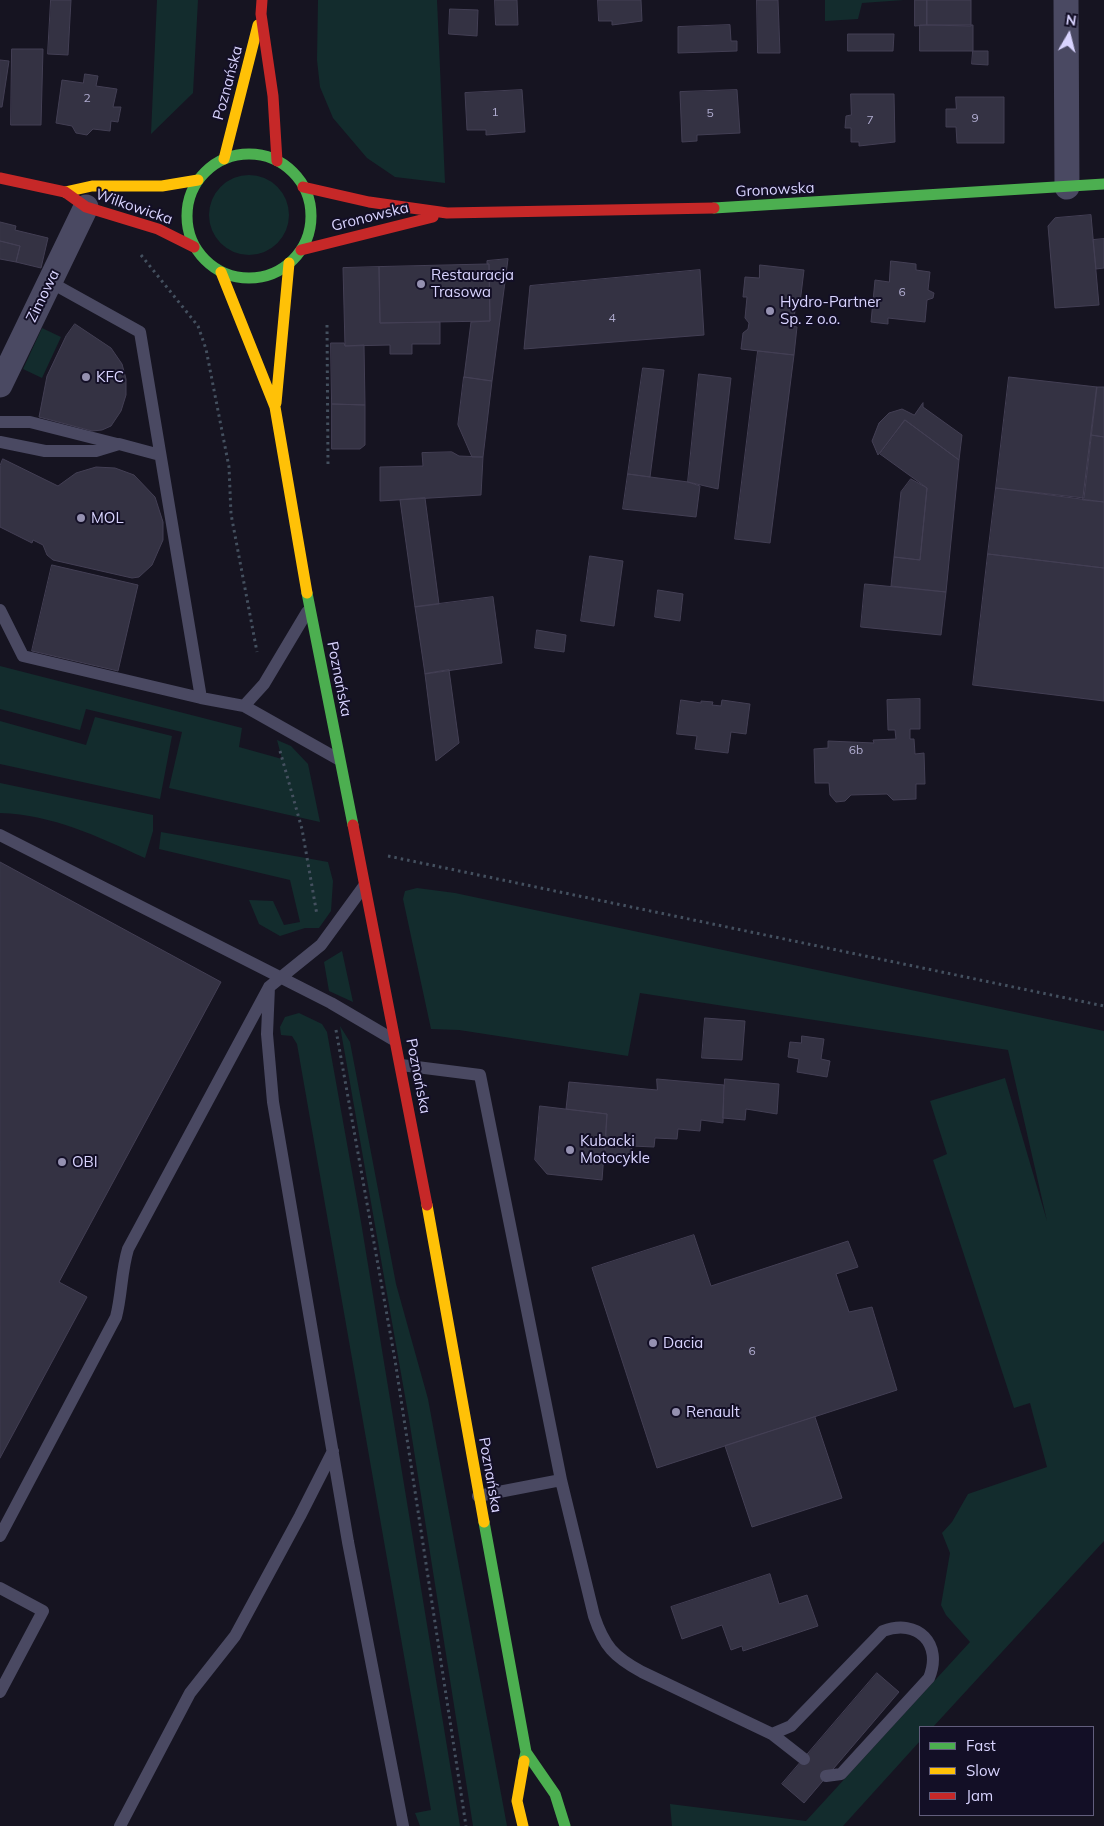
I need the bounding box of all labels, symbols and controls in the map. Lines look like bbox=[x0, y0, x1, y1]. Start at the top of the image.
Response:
north arrow bbox=[1044, 10, 1094, 60]
text: N bbox=[1065, 10, 1078, 30]
street label: Poznańska bbox=[209, 44, 247, 122]
house number: 2 bbox=[83, 91, 91, 105]
house number: 1 bbox=[491, 105, 499, 119]
house number: 5 bbox=[706, 106, 714, 120]
house number: 9 bbox=[971, 111, 979, 125]
house number: 7 bbox=[866, 113, 874, 127]
street label: Gronowska bbox=[735, 179, 815, 201]
street label: Wilkowicka bbox=[93, 185, 175, 229]
street label: Gronowska bbox=[329, 199, 411, 235]
place label: Restauracja Trasowa bbox=[431, 266, 514, 301]
street label: Zimowa bbox=[23, 267, 63, 325]
marker: Restauracja Trasowa bbox=[415, 278, 427, 290]
house number: 6 bbox=[898, 285, 906, 299]
place label: Hydro-Partner Sp. z o.o. bbox=[780, 293, 881, 328]
marker: Hydro-Partner Sp. z o.o. bbox=[764, 305, 776, 317]
house number: 4 bbox=[608, 311, 616, 325]
place label: KFC bbox=[96, 368, 124, 386]
marker: KFC bbox=[80, 371, 92, 383]
place label: MOL bbox=[91, 509, 124, 527]
marker: MOL bbox=[75, 512, 87, 524]
street label: Poznańska bbox=[323, 640, 355, 718]
house number: 6b bbox=[849, 743, 863, 757]
street label: Poznańska bbox=[402, 1037, 434, 1115]
place label: Kubacki Motocykle bbox=[580, 1132, 650, 1167]
marker: Kubacki Motocykle bbox=[564, 1144, 576, 1156]
place label: OBI bbox=[72, 1153, 98, 1171]
marker: OBI bbox=[56, 1156, 68, 1168]
place label: Dacia bbox=[663, 1334, 703, 1352]
marker: Dacia bbox=[647, 1337, 659, 1349]
house number: 6 bbox=[748, 1344, 756, 1358]
place label: Renault bbox=[686, 1403, 740, 1421]
marker: Renault bbox=[670, 1406, 682, 1418]
street label: Poznańska bbox=[475, 1436, 505, 1514]
legend bbox=[919, 1726, 1094, 1816]
text: Fast bbox=[966, 1736, 996, 1755]
text: Slow bbox=[966, 1761, 1000, 1780]
text: Jam bbox=[966, 1786, 993, 1805]

